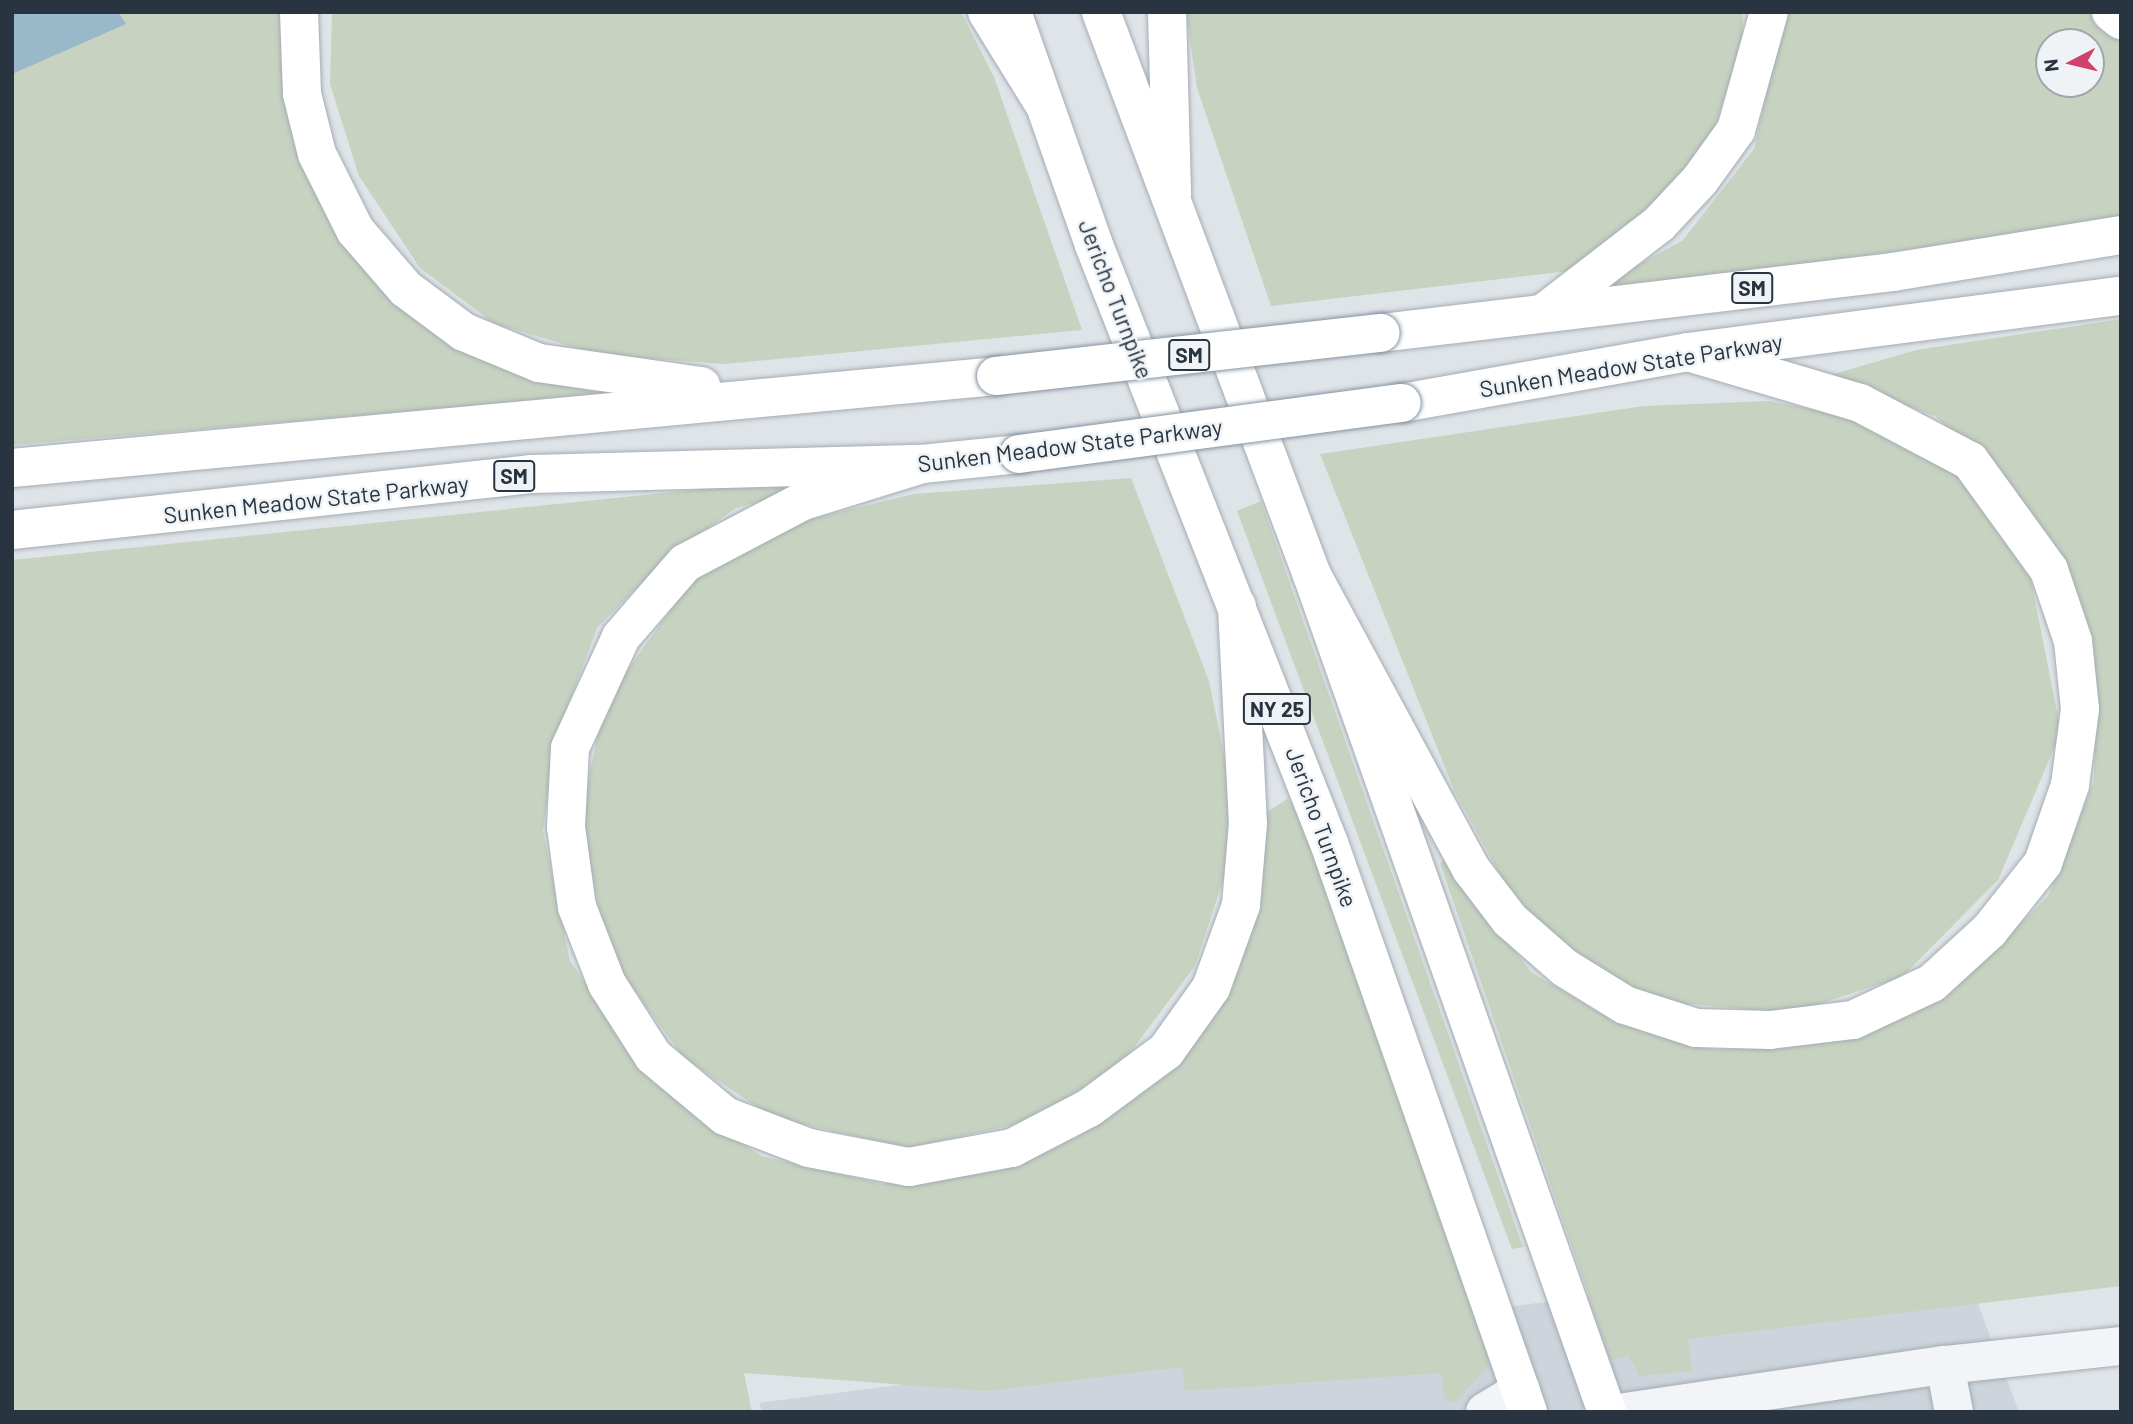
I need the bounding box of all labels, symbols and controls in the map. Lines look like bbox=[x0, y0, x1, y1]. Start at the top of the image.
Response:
north arrow bbox=[2035, 28, 2105, 98]
text: N bbox=[2038, 58, 2063, 73]
street label: Jericho Turnpike bbox=[1073, 216, 1159, 382]
road number: SM bbox=[1731, 270, 1773, 306]
street label: Sunken Meadow State Parkway bbox=[1477, 327, 1785, 403]
road number: SM bbox=[1168, 338, 1210, 372]
street label: Sunken Meadow State Parkway bbox=[916, 413, 1224, 477]
road number: SM bbox=[493, 458, 535, 494]
street label: Sunken Meadow State Parkway bbox=[162, 469, 470, 529]
road number: NY 25 bbox=[1242, 692, 1312, 726]
street label: Jericho Turnpike bbox=[1280, 743, 1364, 911]

